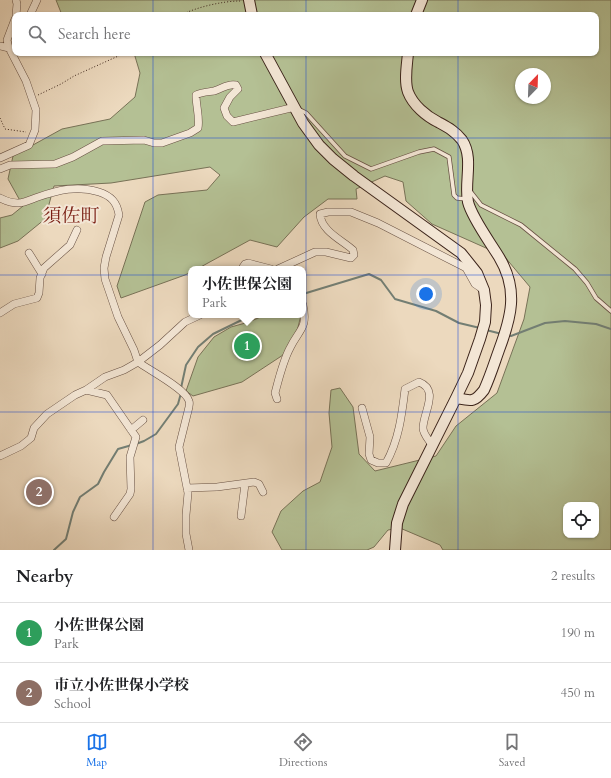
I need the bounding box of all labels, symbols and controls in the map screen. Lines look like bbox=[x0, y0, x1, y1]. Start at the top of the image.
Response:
search box bbox=[12, 12, 599, 56]
icon: search bbox=[26, 23, 48, 45]
text: Search here bbox=[58, 24, 131, 44]
north arrow bbox=[515, 68, 551, 104]
district label: 須佐町 bbox=[42, 203, 100, 229]
popup bbox=[188, 266, 306, 318]
text: 小佐世保公園 bbox=[202, 274, 292, 294]
your location bbox=[416, 284, 436, 304]
text: Park bbox=[202, 294, 227, 312]
pin: 1 bbox=[234, 331, 260, 361]
pin: 2 bbox=[26, 477, 52, 507]
map controls bbox=[563, 502, 599, 538]
button: locate bbox=[563, 502, 599, 538]
text: Nearby bbox=[16, 565, 73, 588]
text: 2 results bbox=[551, 567, 595, 585]
text: 小佐世保公園 bbox=[54, 615, 144, 635]
text: 1 bbox=[26, 624, 32, 642]
text: 190 m bbox=[561, 624, 595, 642]
text: Park bbox=[54, 635, 79, 653]
text: 市立小佐世保小学校 bbox=[54, 675, 189, 695]
text: 2 bbox=[26, 684, 32, 702]
text: 450 m bbox=[561, 684, 595, 702]
text: School bbox=[54, 695, 91, 713]
tab: Map bbox=[86, 731, 108, 770]
tab: Directions bbox=[279, 731, 327, 770]
tab: Saved bbox=[499, 731, 525, 770]

